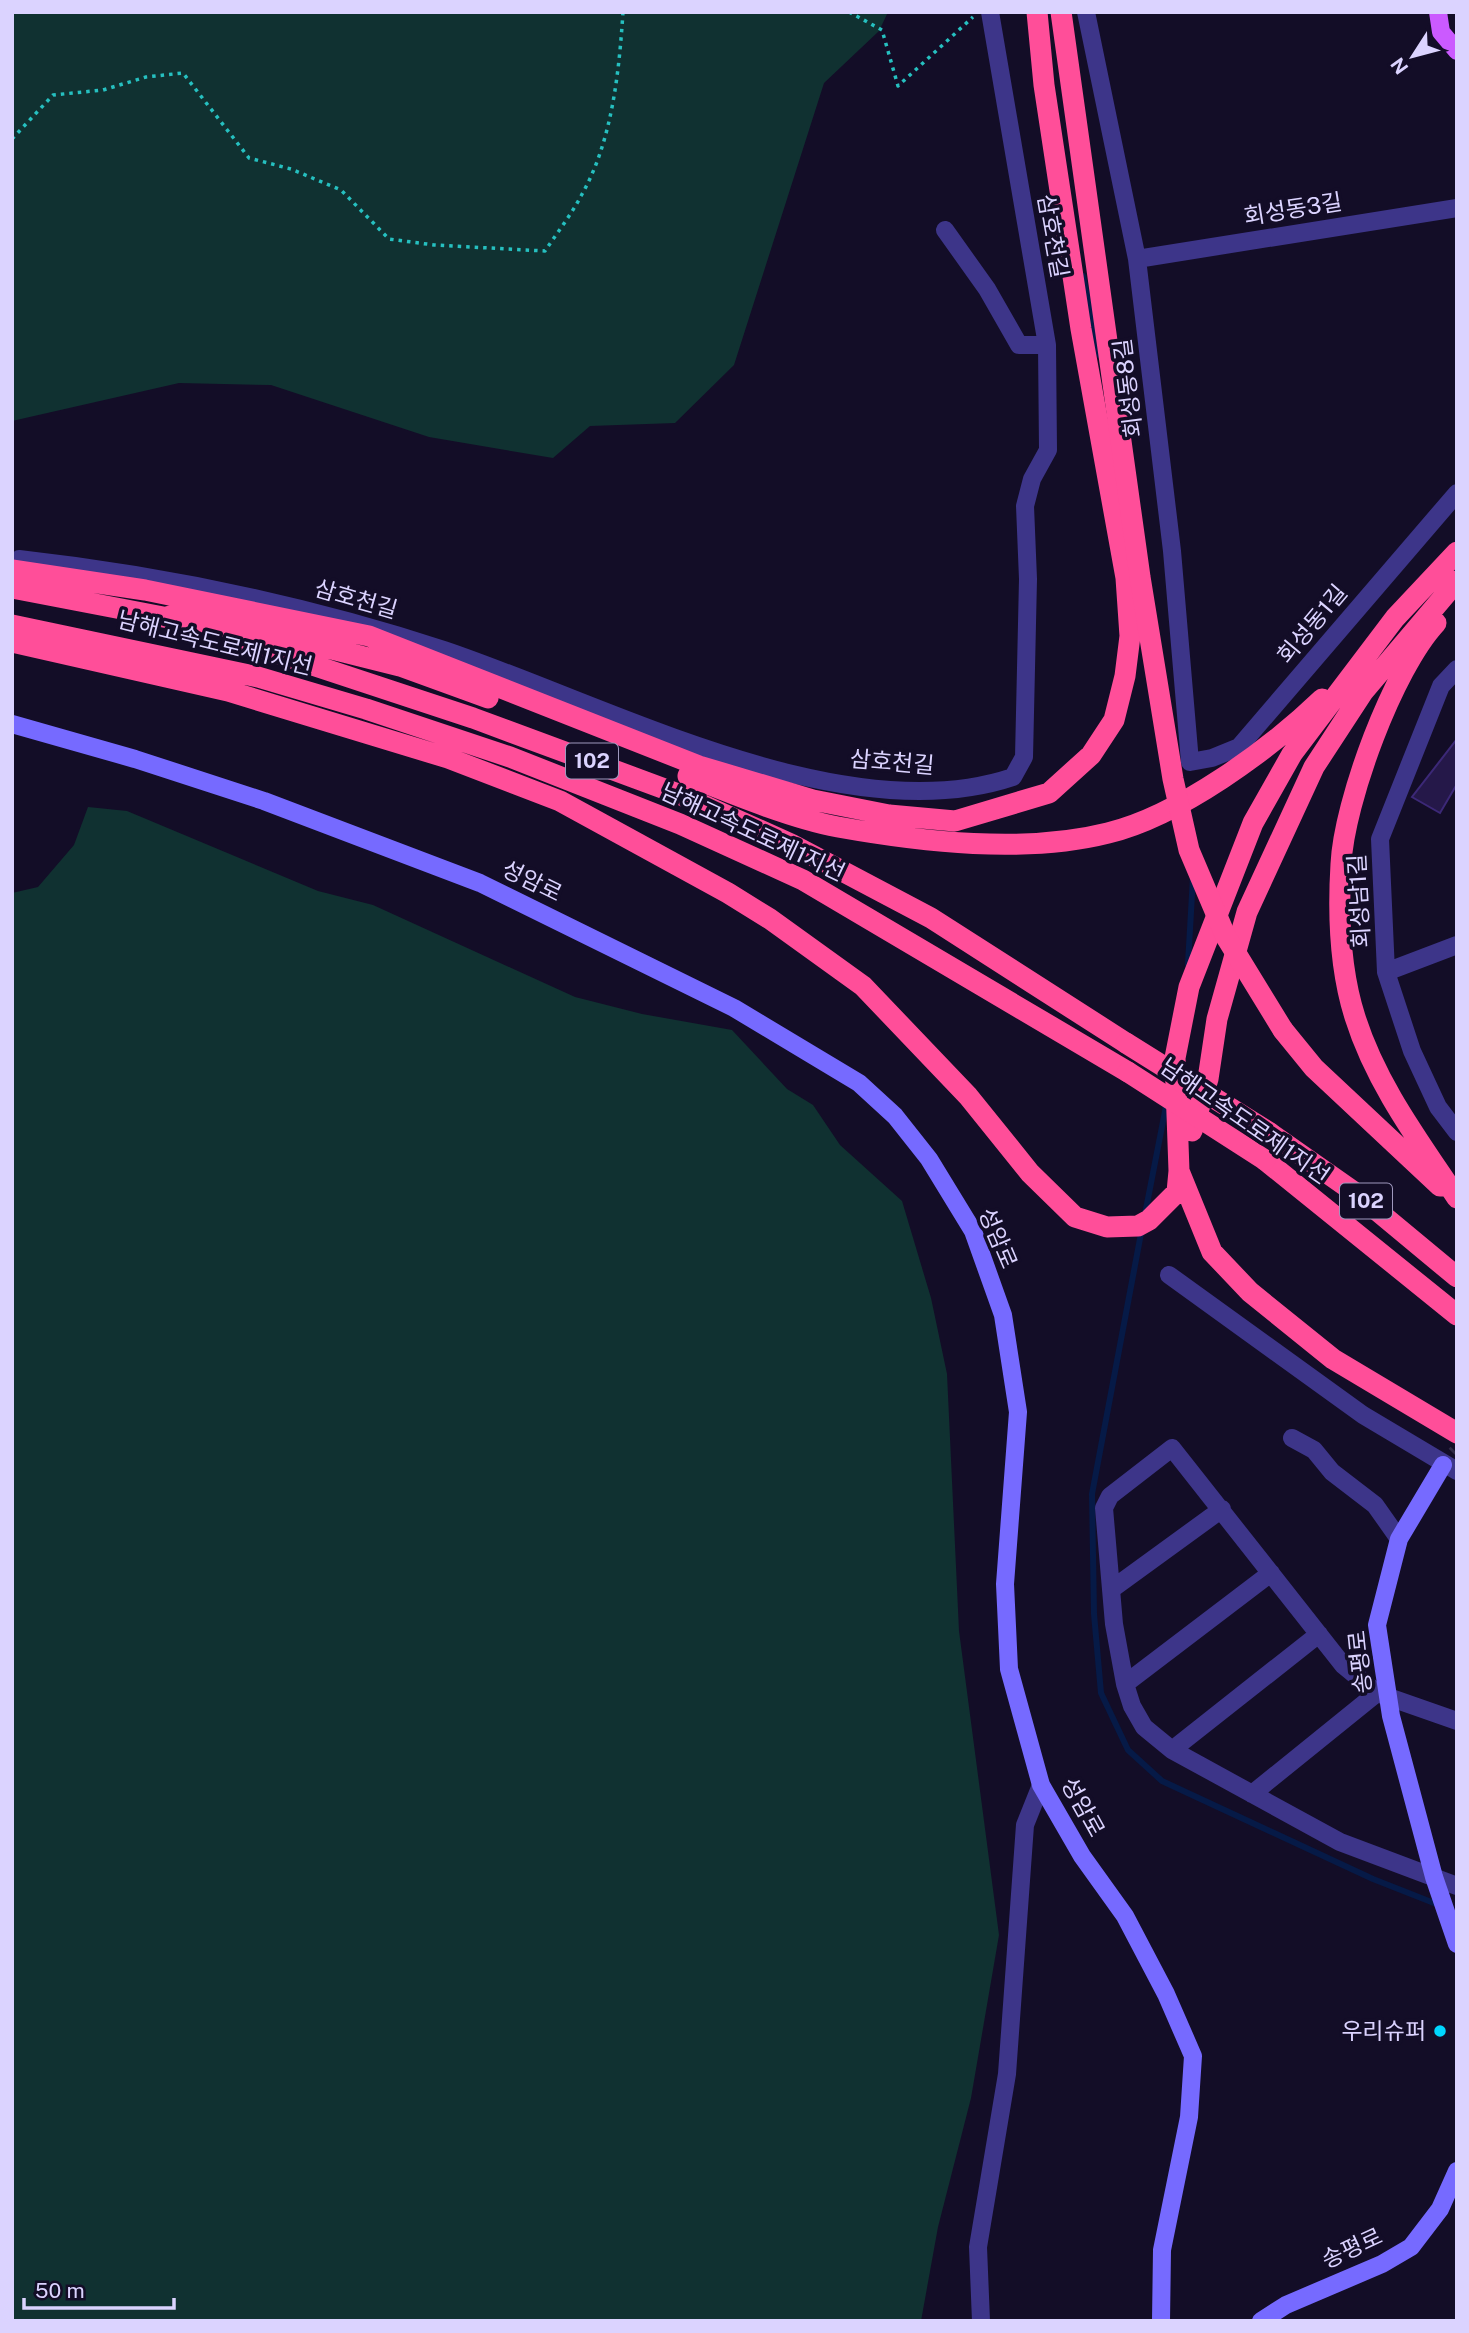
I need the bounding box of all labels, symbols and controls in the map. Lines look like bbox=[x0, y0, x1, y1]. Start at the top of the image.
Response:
north arrow bbox=[1378, 21, 1448, 91]
text: N bbox=[1386, 54, 1413, 78]
street label: 회성동3길 bbox=[1242, 187, 1344, 230]
street label: 삼호천길 bbox=[1033, 192, 1074, 280]
street label: 회성동8길 bbox=[1108, 337, 1147, 439]
street label: 삼호천길 bbox=[312, 574, 401, 623]
street label: 회성동1길 bbox=[1271, 579, 1352, 668]
street label: 남해고속도로제1지선 bbox=[115, 605, 315, 680]
road number: 102 bbox=[566, 744, 618, 778]
street label: 삼호천길 bbox=[849, 744, 935, 779]
street label: 남해고속도로제1지선 bbox=[657, 777, 849, 886]
street label: 회성남1길 bbox=[1343, 853, 1374, 949]
street label: 성암로 bbox=[498, 855, 567, 907]
street label: 남해고속도로제1지선 bbox=[1156, 1052, 1335, 1189]
road number: 102 bbox=[1340, 1184, 1392, 1218]
street label: 성암로 bbox=[974, 1203, 1023, 1272]
street label: 송평로 bbox=[1343, 1629, 1376, 1695]
street label: 성암로 bbox=[1056, 1772, 1111, 1841]
place label: 우리슈퍼 bbox=[1341, 2017, 1426, 2044]
marker: 우리슈퍼 bbox=[1432, 2023, 1448, 2039]
street label: 송평로 bbox=[1317, 2222, 1386, 2273]
scale bar bbox=[24, 2266, 175, 2310]
text: 50 m bbox=[35, 2278, 85, 2303]

